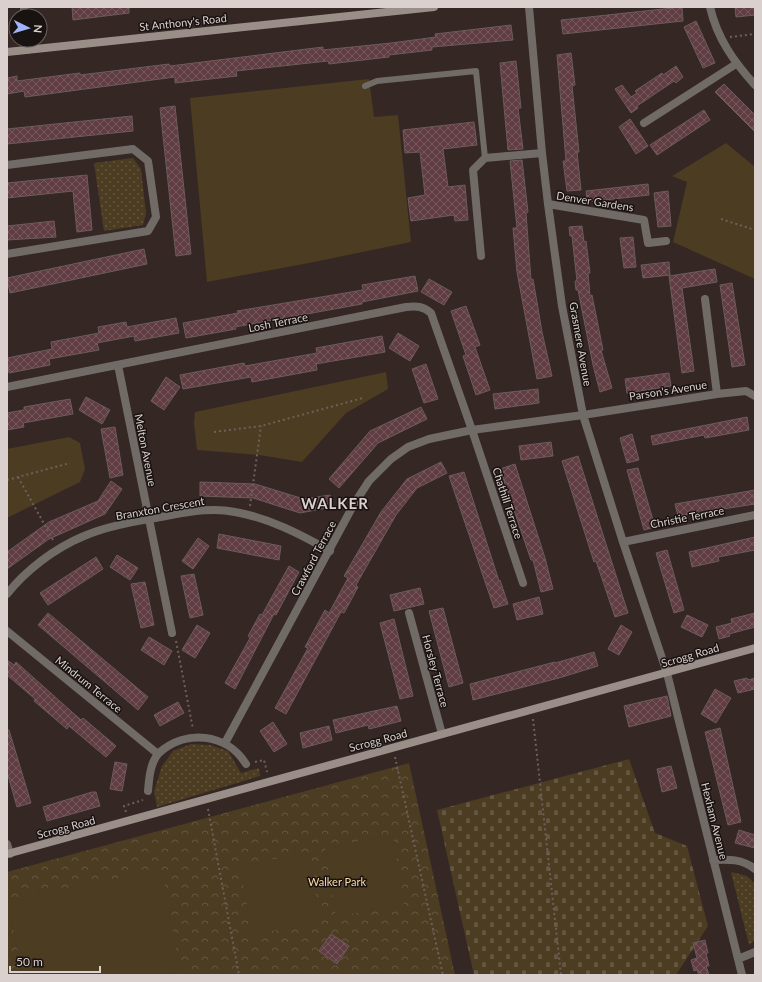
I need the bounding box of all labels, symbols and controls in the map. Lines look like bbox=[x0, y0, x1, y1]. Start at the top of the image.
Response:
north arrow bbox=[8, 8, 48, 48]
street label: St Anthony's Road bbox=[139, 11, 227, 33]
text: N bbox=[32, 24, 45, 34]
street label: Denver Gardens bbox=[555, 188, 635, 214]
street label: Grasmere Avenue bbox=[567, 301, 595, 387]
street label: Losh Terrace bbox=[247, 310, 309, 334]
street label: Parson's Avenue bbox=[628, 377, 708, 403]
street label: Melton Avenue bbox=[133, 413, 159, 488]
street label: Chathill Terrace bbox=[490, 466, 526, 541]
street label: Branxton Crescent bbox=[115, 494, 205, 522]
district label: WALKER bbox=[301, 494, 369, 512]
street label: Christie Terrace bbox=[649, 503, 725, 531]
street label: Crawford Terrace bbox=[288, 518, 338, 598]
street label: Horsley Terrace bbox=[420, 633, 452, 709]
street label: Scrogg Road bbox=[659, 641, 721, 669]
street label: Mindrum Terrace bbox=[53, 653, 125, 715]
street label: Scrogg Road bbox=[347, 726, 409, 754]
street label: Hexham Avenue bbox=[699, 781, 731, 861]
street label: Scrogg Road bbox=[35, 813, 97, 841]
park label: Walker Park bbox=[308, 875, 366, 888]
scale bar bbox=[10, 948, 100, 974]
text: 50 m bbox=[16, 954, 43, 969]

